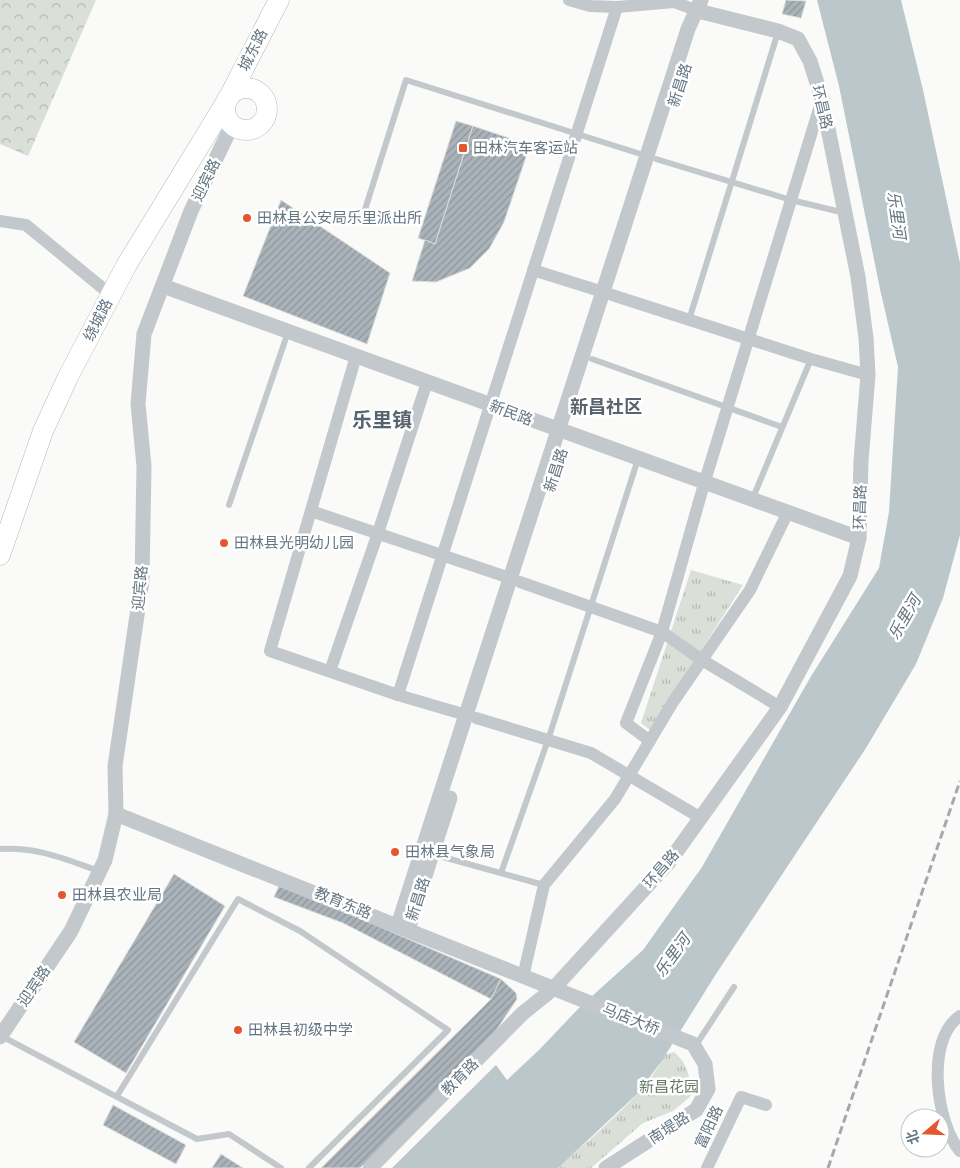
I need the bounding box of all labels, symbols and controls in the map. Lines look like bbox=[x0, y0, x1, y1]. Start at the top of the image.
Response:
street label: 城东路 bbox=[234, 25, 271, 74]
street label: 新昌路 bbox=[664, 61, 696, 109]
street label: 环昌路 bbox=[808, 83, 837, 131]
place label: 田林汽车客运站 bbox=[473, 138, 578, 157]
marker: 田林汽车客运站 bbox=[457, 142, 469, 154]
street label: 迎宾路 bbox=[187, 155, 224, 204]
water label: 乐里河 bbox=[884, 190, 911, 243]
place label: 田林县公安局乐里派出所 bbox=[257, 208, 422, 227]
marker: 田林县公安局乐里派出所 bbox=[241, 212, 253, 224]
street label: 绕城路 bbox=[79, 295, 116, 344]
district label: 新昌社区 bbox=[570, 395, 642, 418]
street label: 新民路 bbox=[487, 396, 536, 429]
district label: 乐里镇 bbox=[352, 407, 412, 432]
street label: 新昌路 bbox=[540, 446, 572, 494]
street label: 环昌路 bbox=[849, 484, 870, 530]
place label: 田林县光明幼儿园 bbox=[234, 533, 354, 552]
marker: 田林县光明幼儿园 bbox=[218, 537, 230, 549]
street label: 迎宾路 bbox=[128, 565, 151, 611]
water label: 乐里河 bbox=[883, 589, 926, 643]
place label: 田林县气象局 bbox=[405, 842, 495, 861]
street label: 环昌路 bbox=[639, 845, 683, 892]
marker: 田林县气象局 bbox=[389, 846, 401, 858]
street label: 新昌路 bbox=[402, 875, 434, 923]
street label: 教育东路 bbox=[312, 882, 375, 923]
place label: 田林县农业局 bbox=[72, 885, 162, 904]
marker: 田林县农业局 bbox=[56, 889, 68, 901]
water label: 乐里河 bbox=[650, 927, 696, 980]
street label: 迎宾路 bbox=[13, 962, 54, 1010]
street label: 马店大桥 bbox=[600, 998, 663, 1039]
place label: 田林县初级中学 bbox=[248, 1020, 353, 1039]
marker: 田林县初级中学 bbox=[232, 1024, 244, 1036]
street label: 教育路 bbox=[437, 1054, 482, 1099]
park label: 新昌花园 bbox=[639, 1077, 699, 1096]
street label: 富阳路 bbox=[690, 1102, 727, 1151]
street label: 南堤路 bbox=[645, 1107, 693, 1148]
north arrow bbox=[900, 1108, 950, 1158]
text: 北 bbox=[902, 1128, 923, 1147]

